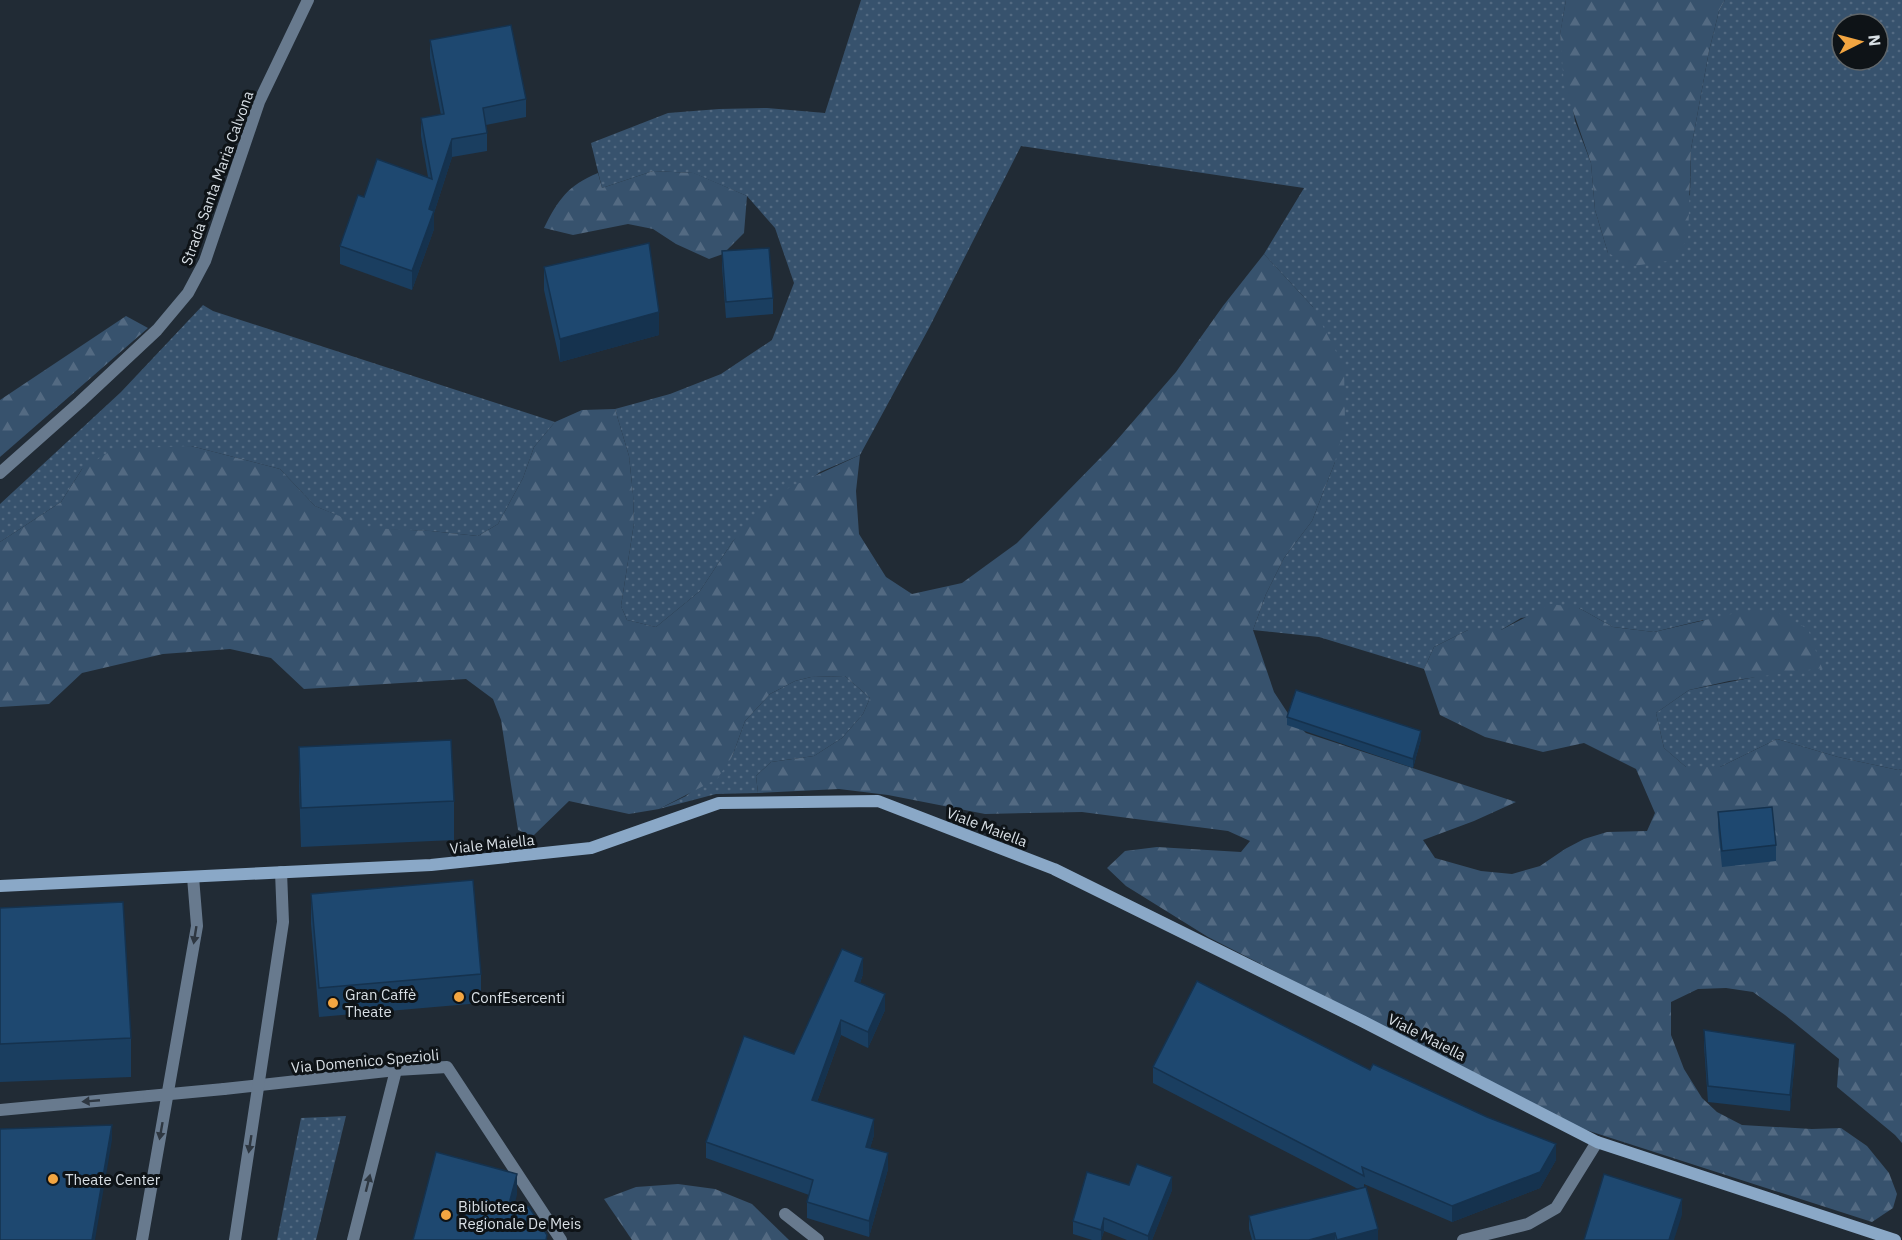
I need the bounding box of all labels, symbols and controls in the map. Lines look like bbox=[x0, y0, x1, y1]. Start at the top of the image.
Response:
north arrow bbox=[1830, 12, 1890, 72]
text: N bbox=[1864, 34, 1885, 47]
street label: Strada Santa Maria Calvona bbox=[177, 88, 257, 268]
street label: Viale Maiella bbox=[944, 803, 1030, 851]
street label: Viale Maiella bbox=[449, 830, 535, 858]
one-way arrow bbox=[190, 926, 199, 945]
place label: Gran Caffè Theate bbox=[345, 985, 416, 1021]
place label: ConfEsercenti bbox=[471, 988, 565, 1007]
marker: ConfEsercenti bbox=[452, 990, 466, 1004]
marker: Gran Caffè Theate bbox=[326, 996, 340, 1010]
street label: Viale Maiella bbox=[1385, 1009, 1469, 1065]
street label: Via Domenico Spezioli bbox=[290, 1045, 440, 1077]
one-way arrow bbox=[81, 1096, 100, 1106]
one-way arrow bbox=[156, 1122, 165, 1141]
one-way arrow bbox=[246, 1134, 255, 1153]
place label: Theate Center bbox=[65, 1170, 161, 1189]
marker: Theate Center bbox=[46, 1172, 60, 1186]
one-way arrow bbox=[363, 1174, 373, 1192]
place label: Biblioteca Regionale De Meis bbox=[458, 1197, 581, 1233]
marker: Biblioteca Regionale De Meis bbox=[439, 1208, 453, 1222]

